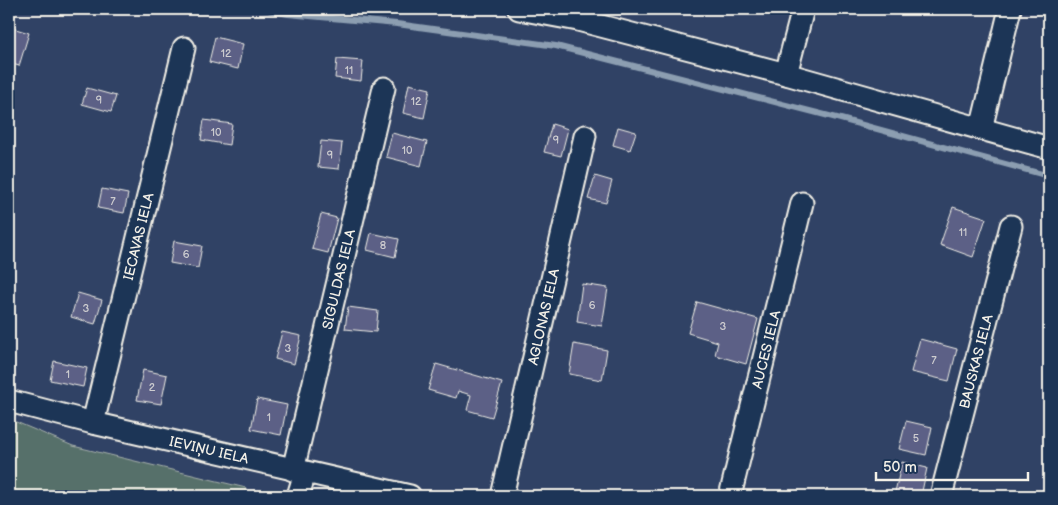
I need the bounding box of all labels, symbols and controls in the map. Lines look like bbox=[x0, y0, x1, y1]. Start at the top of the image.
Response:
house number: 12 bbox=[221, 47, 232, 60]
house number: 11 bbox=[345, 64, 353, 77]
house number: 9 bbox=[96, 94, 102, 107]
house number: 12 bbox=[411, 95, 422, 108]
house number: 10 bbox=[211, 126, 222, 139]
house number: 9 bbox=[553, 134, 559, 147]
house number: 10 bbox=[402, 144, 413, 157]
house number: 9 bbox=[327, 149, 333, 162]
street label: IECAVAS IELA bbox=[119, 191, 157, 282]
house number: 7 bbox=[110, 195, 116, 208]
house number: 11 bbox=[959, 226, 967, 239]
street label: SIGULDAS IELA bbox=[318, 227, 359, 331]
house number: 8 bbox=[380, 239, 386, 252]
house number: 6 bbox=[183, 248, 190, 261]
street label: AGLONAS IELA bbox=[524, 266, 563, 367]
house number: 6 bbox=[589, 299, 596, 312]
house number: 3 bbox=[83, 302, 90, 315]
street label: AUCES IELA bbox=[748, 308, 784, 390]
street label: BAUSKAS IELA bbox=[956, 312, 996, 410]
house number: 3 bbox=[720, 320, 727, 333]
house number: 3 bbox=[285, 342, 292, 355]
house number: 7 bbox=[931, 354, 937, 367]
house number: 1 bbox=[66, 368, 70, 381]
house number: 2 bbox=[149, 381, 156, 394]
house number: 1 bbox=[267, 411, 271, 424]
street label: IEVIŅU IELA bbox=[168, 432, 251, 467]
house number: 5 bbox=[913, 432, 919, 445]
scale bar bbox=[876, 450, 1028, 482]
text: 50 m bbox=[883, 458, 917, 477]

